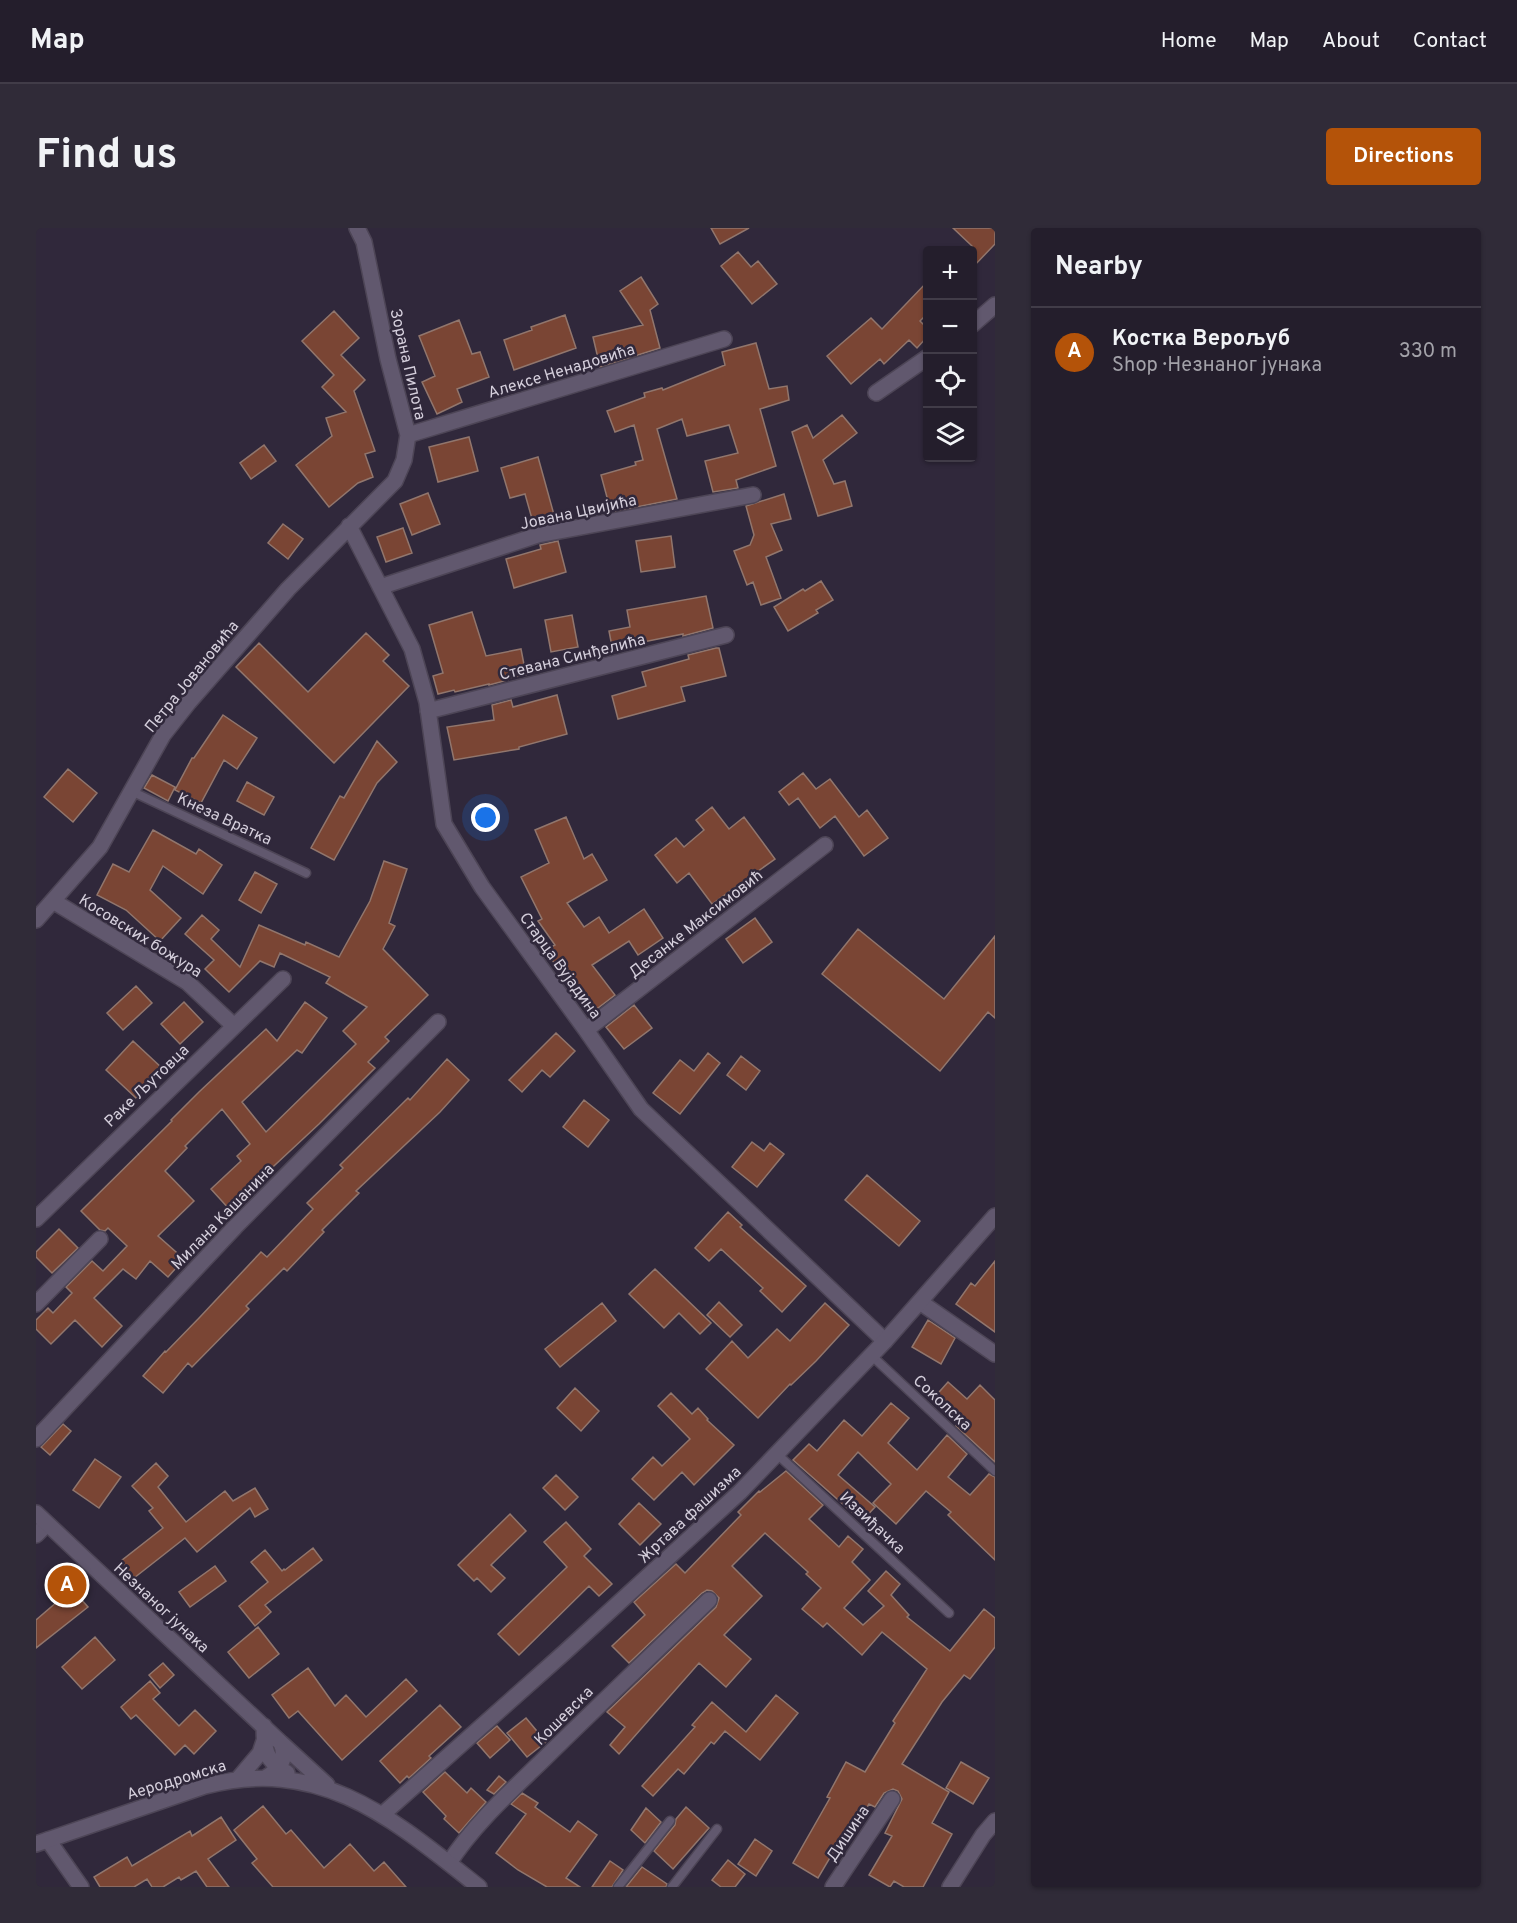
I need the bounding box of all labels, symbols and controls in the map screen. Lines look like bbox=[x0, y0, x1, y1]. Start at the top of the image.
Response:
text: Map bbox=[30, 23, 85, 59]
text: Home bbox=[1161, 28, 1217, 55]
text: Map bbox=[1250, 28, 1289, 55]
text: About bbox=[1322, 28, 1380, 55]
text: Contact bbox=[1413, 28, 1487, 55]
button: Directions bbox=[1326, 128, 1481, 185]
text: Find us bbox=[36, 130, 177, 183]
map controls bbox=[923, 246, 977, 462]
button: + bbox=[923, 246, 977, 300]
text: Nearby bbox=[1055, 251, 1143, 284]
button: − bbox=[923, 300, 977, 354]
street label: Зорана Пилота bbox=[385, 307, 430, 422]
text: Костка Верољуб bbox=[1112, 326, 1290, 353]
text: A bbox=[1067, 339, 1082, 365]
text: 330 m bbox=[1399, 339, 1457, 365]
street label: Алексе Ненадовића bbox=[486, 340, 637, 404]
text: Shop · Незнаног јунака bbox=[1112, 353, 1322, 379]
button: locate bbox=[923, 354, 977, 408]
button: layers bbox=[923, 408, 977, 462]
street label: Јована Цвијића bbox=[518, 491, 639, 535]
street label: Петра Јовановића bbox=[141, 617, 244, 737]
street label: Стевана Синђелића bbox=[497, 630, 648, 686]
street label: Кнеза Вратка bbox=[173, 789, 275, 851]
your location bbox=[471, 803, 500, 832]
street label: Десанке Максимовић bbox=[625, 866, 767, 983]
street label: Косовских божура bbox=[75, 891, 205, 983]
street label: Старца Вујадина bbox=[514, 909, 605, 1023]
street label: Раке Љутовца bbox=[101, 1041, 194, 1132]
street label: Милана Кашанина bbox=[168, 1160, 279, 1275]
street label: Соколска bbox=[908, 1371, 975, 1436]
street label: Жртава фашизма bbox=[635, 1463, 746, 1568]
street label: Извиђачка bbox=[835, 1488, 909, 1559]
street label: Незнаног јунака bbox=[109, 1559, 213, 1658]
pin: A bbox=[48, 1562, 87, 1608]
street label: Кошевска bbox=[531, 1683, 598, 1750]
street label: Аеродромска bbox=[124, 1756, 229, 1806]
street label: Дишина bbox=[823, 1802, 875, 1866]

